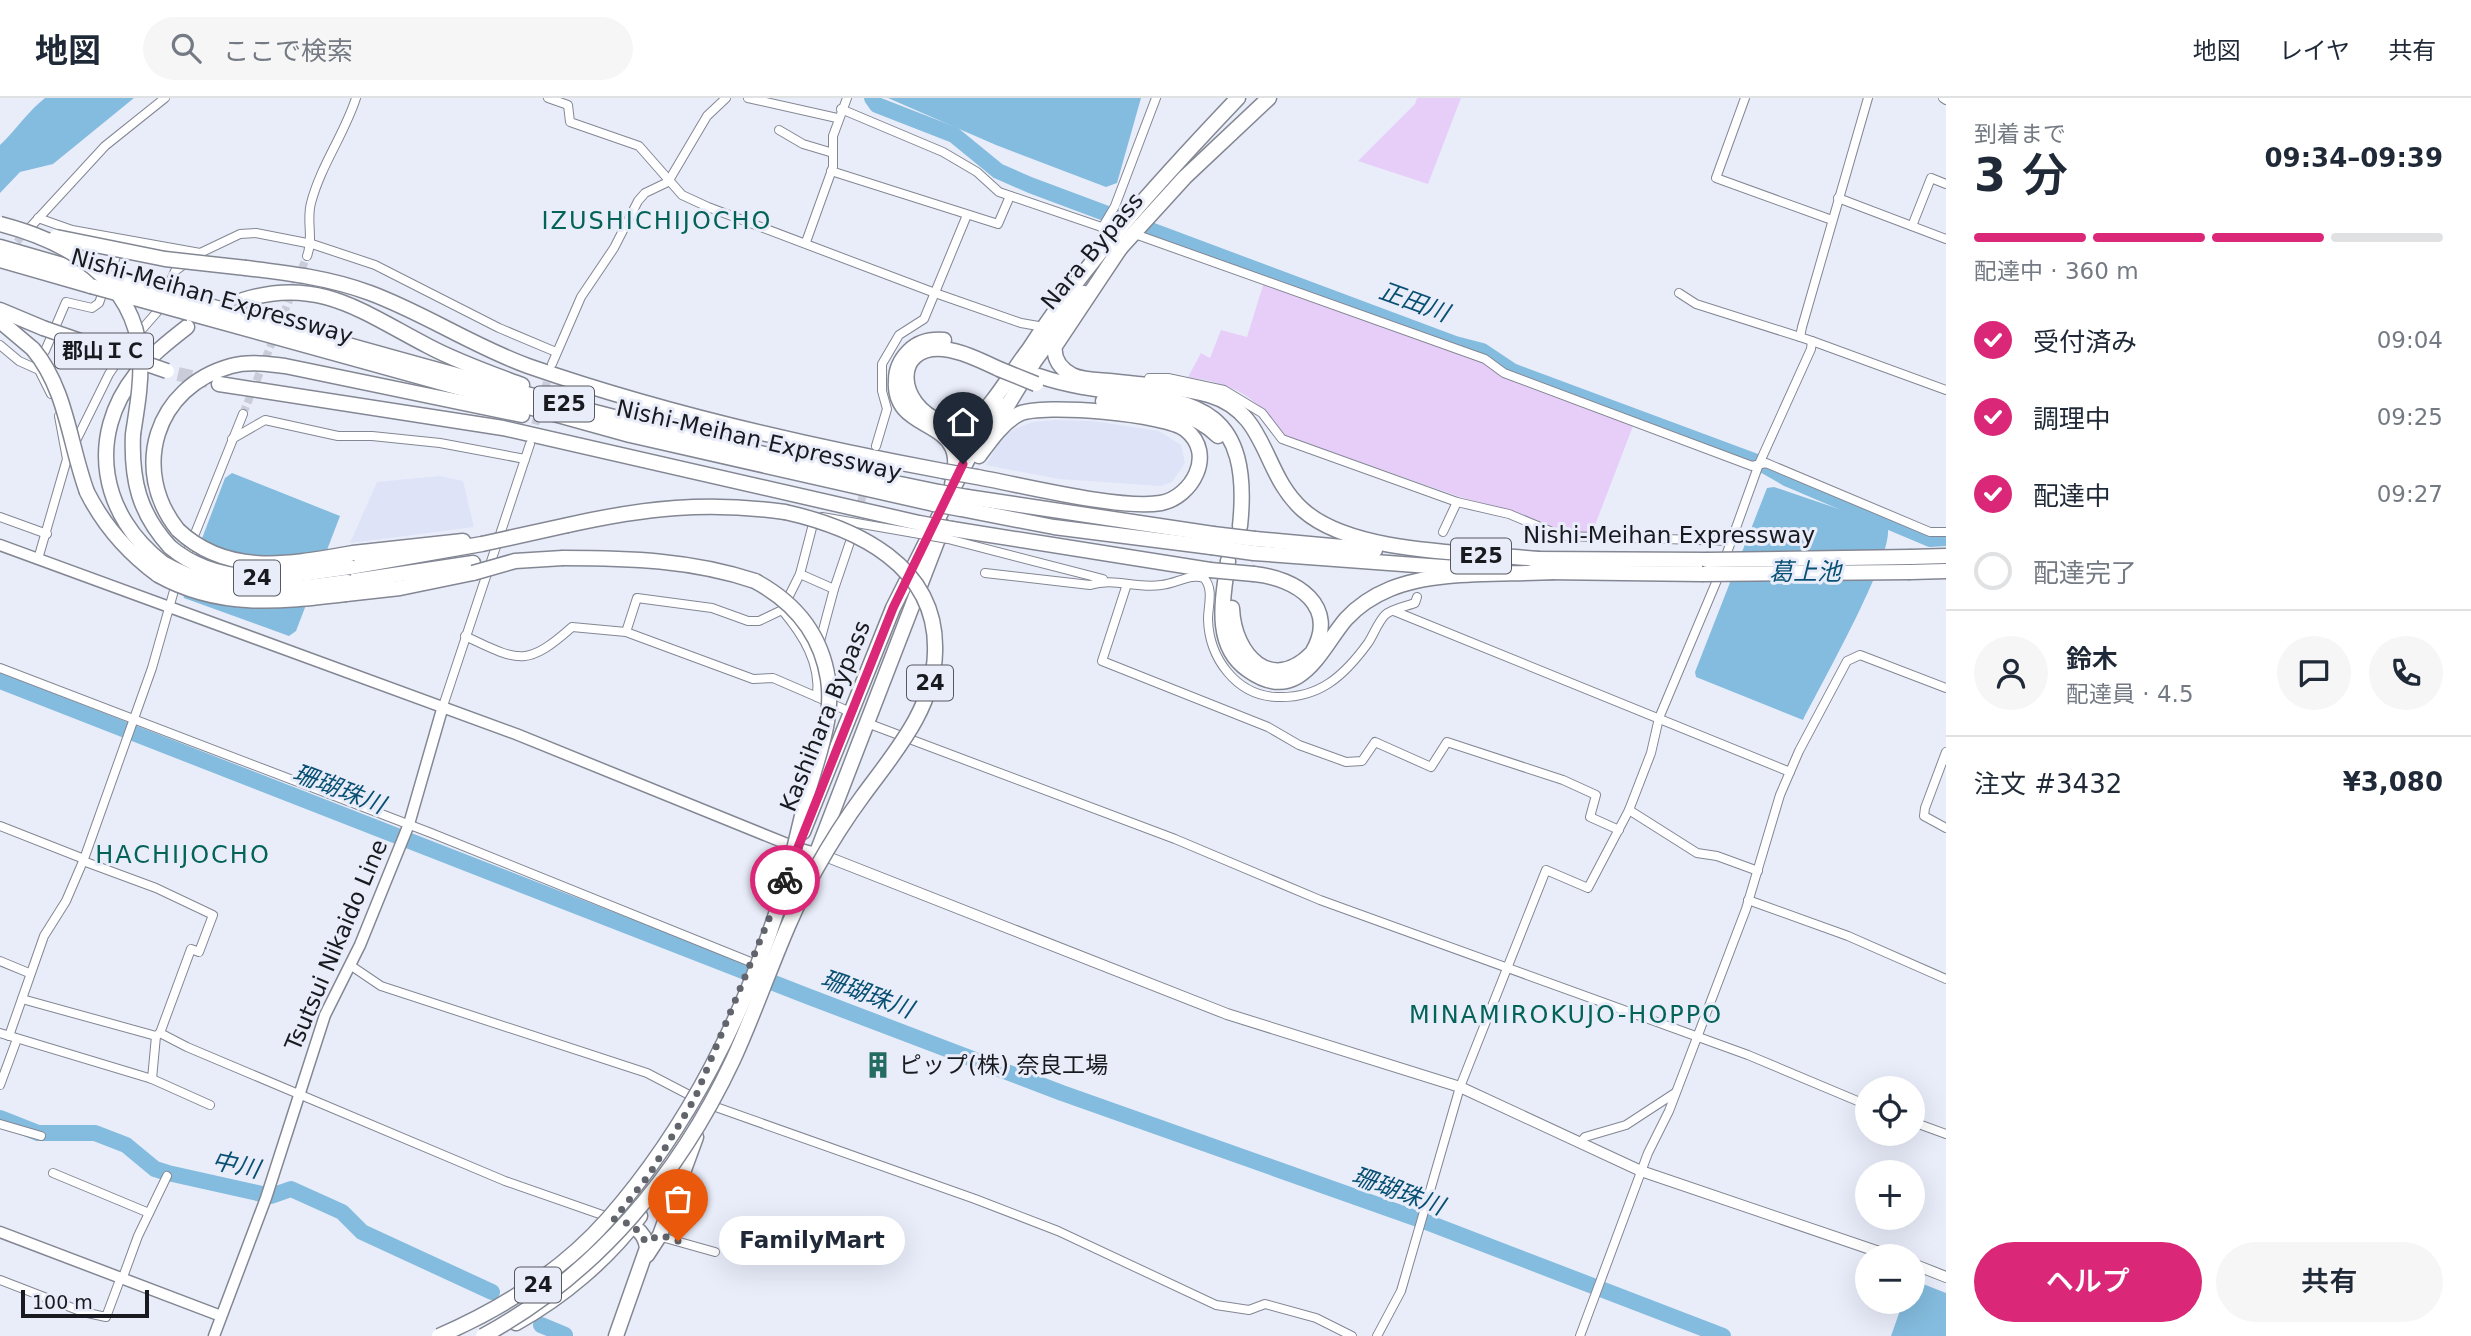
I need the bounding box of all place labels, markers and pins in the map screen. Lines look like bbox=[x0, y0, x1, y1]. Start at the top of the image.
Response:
pin bbox=[933, 392, 993, 464]
building icon: ピップ(株) 奈良工場 bbox=[863, 1050, 893, 1080]
place label: ピップ(株) 奈良工場 bbox=[899, 1052, 1108, 1078]
pin bbox=[648, 1169, 708, 1241]
callout: FamilyMart bbox=[720, 1216, 906, 1266]

